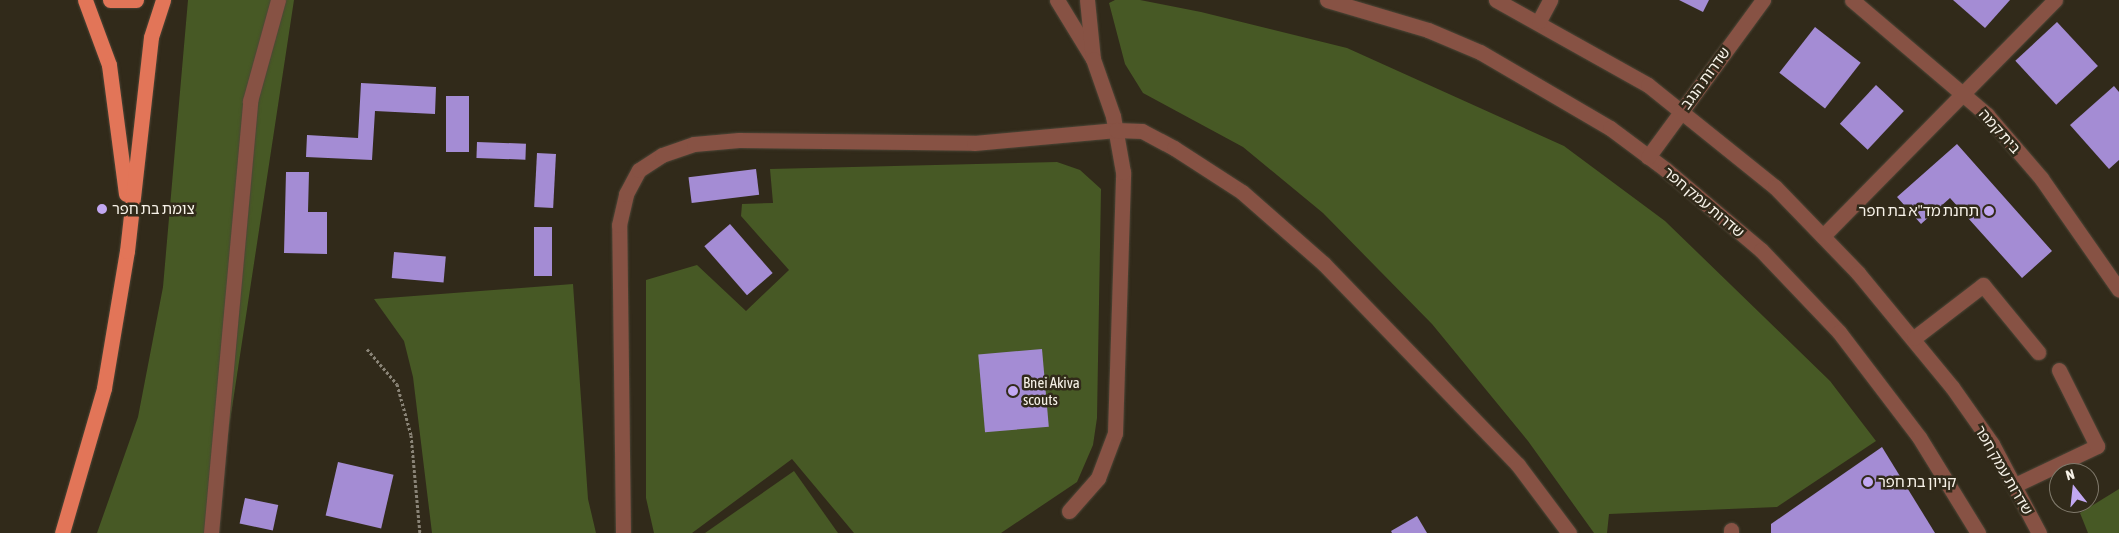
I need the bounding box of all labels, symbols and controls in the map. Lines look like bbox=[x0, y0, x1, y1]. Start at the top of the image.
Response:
street label: שדרות הנגב bbox=[1676, 43, 1734, 113]
street label: בית קמה bbox=[1975, 105, 2025, 157]
street label: שדרות עמק חפר bbox=[1660, 163, 1748, 241]
place label: צומת בת חפר bbox=[112, 200, 195, 218]
place label: תחנת מד"א בת חפר bbox=[1859, 202, 1979, 220]
marker: צומת בת חפר bbox=[96, 203, 108, 215]
marker: תחנת מד"א בת חפר bbox=[1983, 205, 1995, 217]
place label: Bnei Akiva scouts bbox=[1023, 373, 1080, 408]
marker: Bnei Akiva scouts bbox=[1007, 385, 1019, 397]
street label: שדרות עמק חפר bbox=[1971, 422, 2037, 518]
north arrow bbox=[2049, 463, 2099, 513]
text: N bbox=[2064, 466, 2076, 483]
place label: קניון בת חפר bbox=[1878, 473, 1957, 491]
marker: קניון בת חפר bbox=[1862, 476, 1874, 488]

